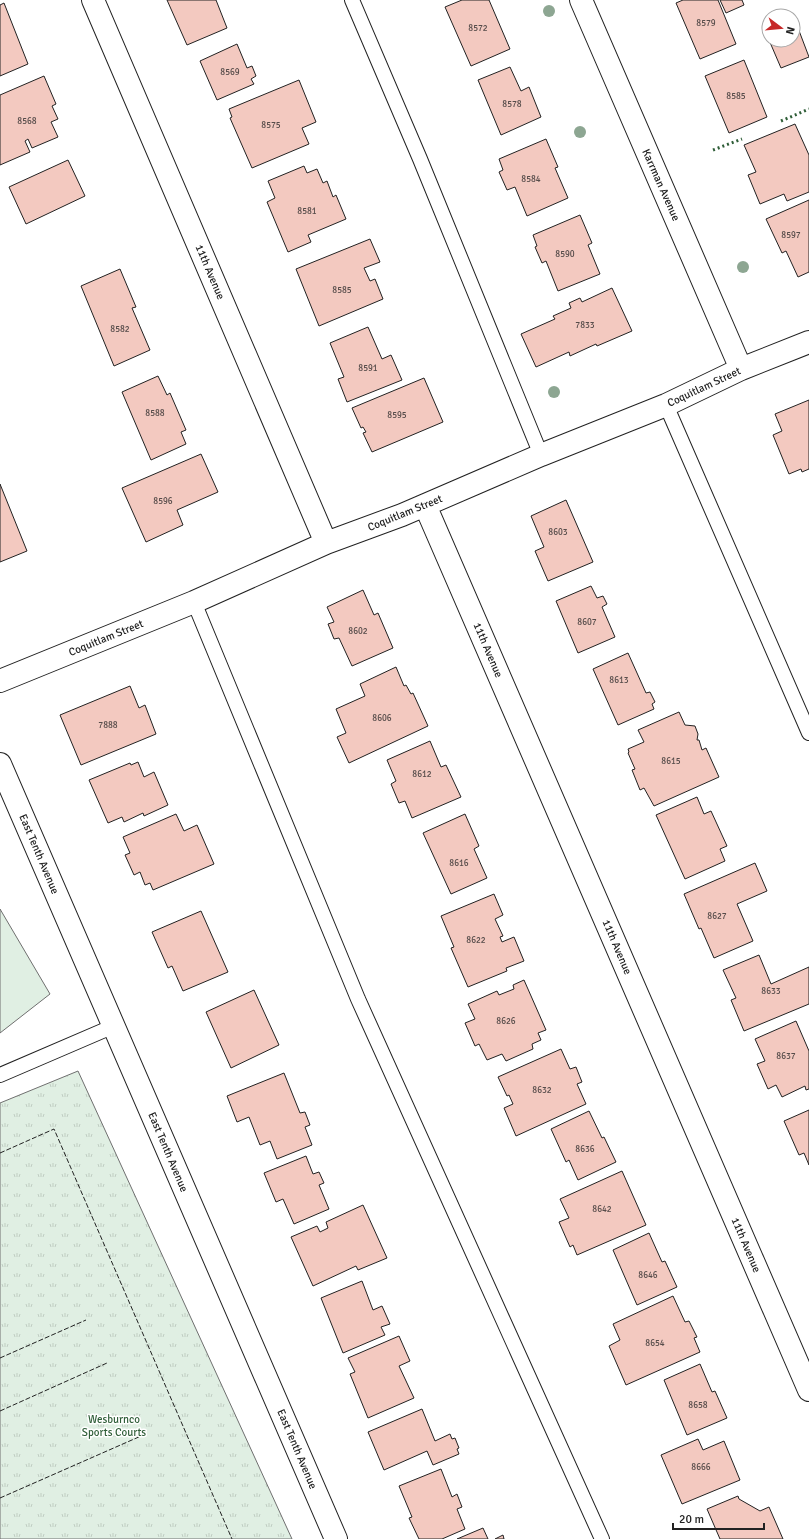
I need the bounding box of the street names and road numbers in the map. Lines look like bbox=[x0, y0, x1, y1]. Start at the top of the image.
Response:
street label: Karrman Avenue bbox=[639, 147, 683, 223]
street label: 11th Avenue bbox=[193, 243, 227, 301]
street label: Coquitlam Street bbox=[665, 364, 743, 410]
street label: Coquitlam Street bbox=[366, 492, 444, 534]
street label: Coquitlam Street bbox=[67, 617, 145, 659]
street label: 11th Avenue bbox=[471, 621, 505, 679]
street label: East Tenth Avenue bbox=[16, 812, 62, 896]
street label: 11th Avenue bbox=[600, 918, 634, 976]
street label: East Tenth Avenue bbox=[145, 1110, 191, 1194]
street label: 11th Avenue bbox=[729, 1216, 763, 1274]
street label: East Tenth Avenue bbox=[274, 1407, 320, 1491]

